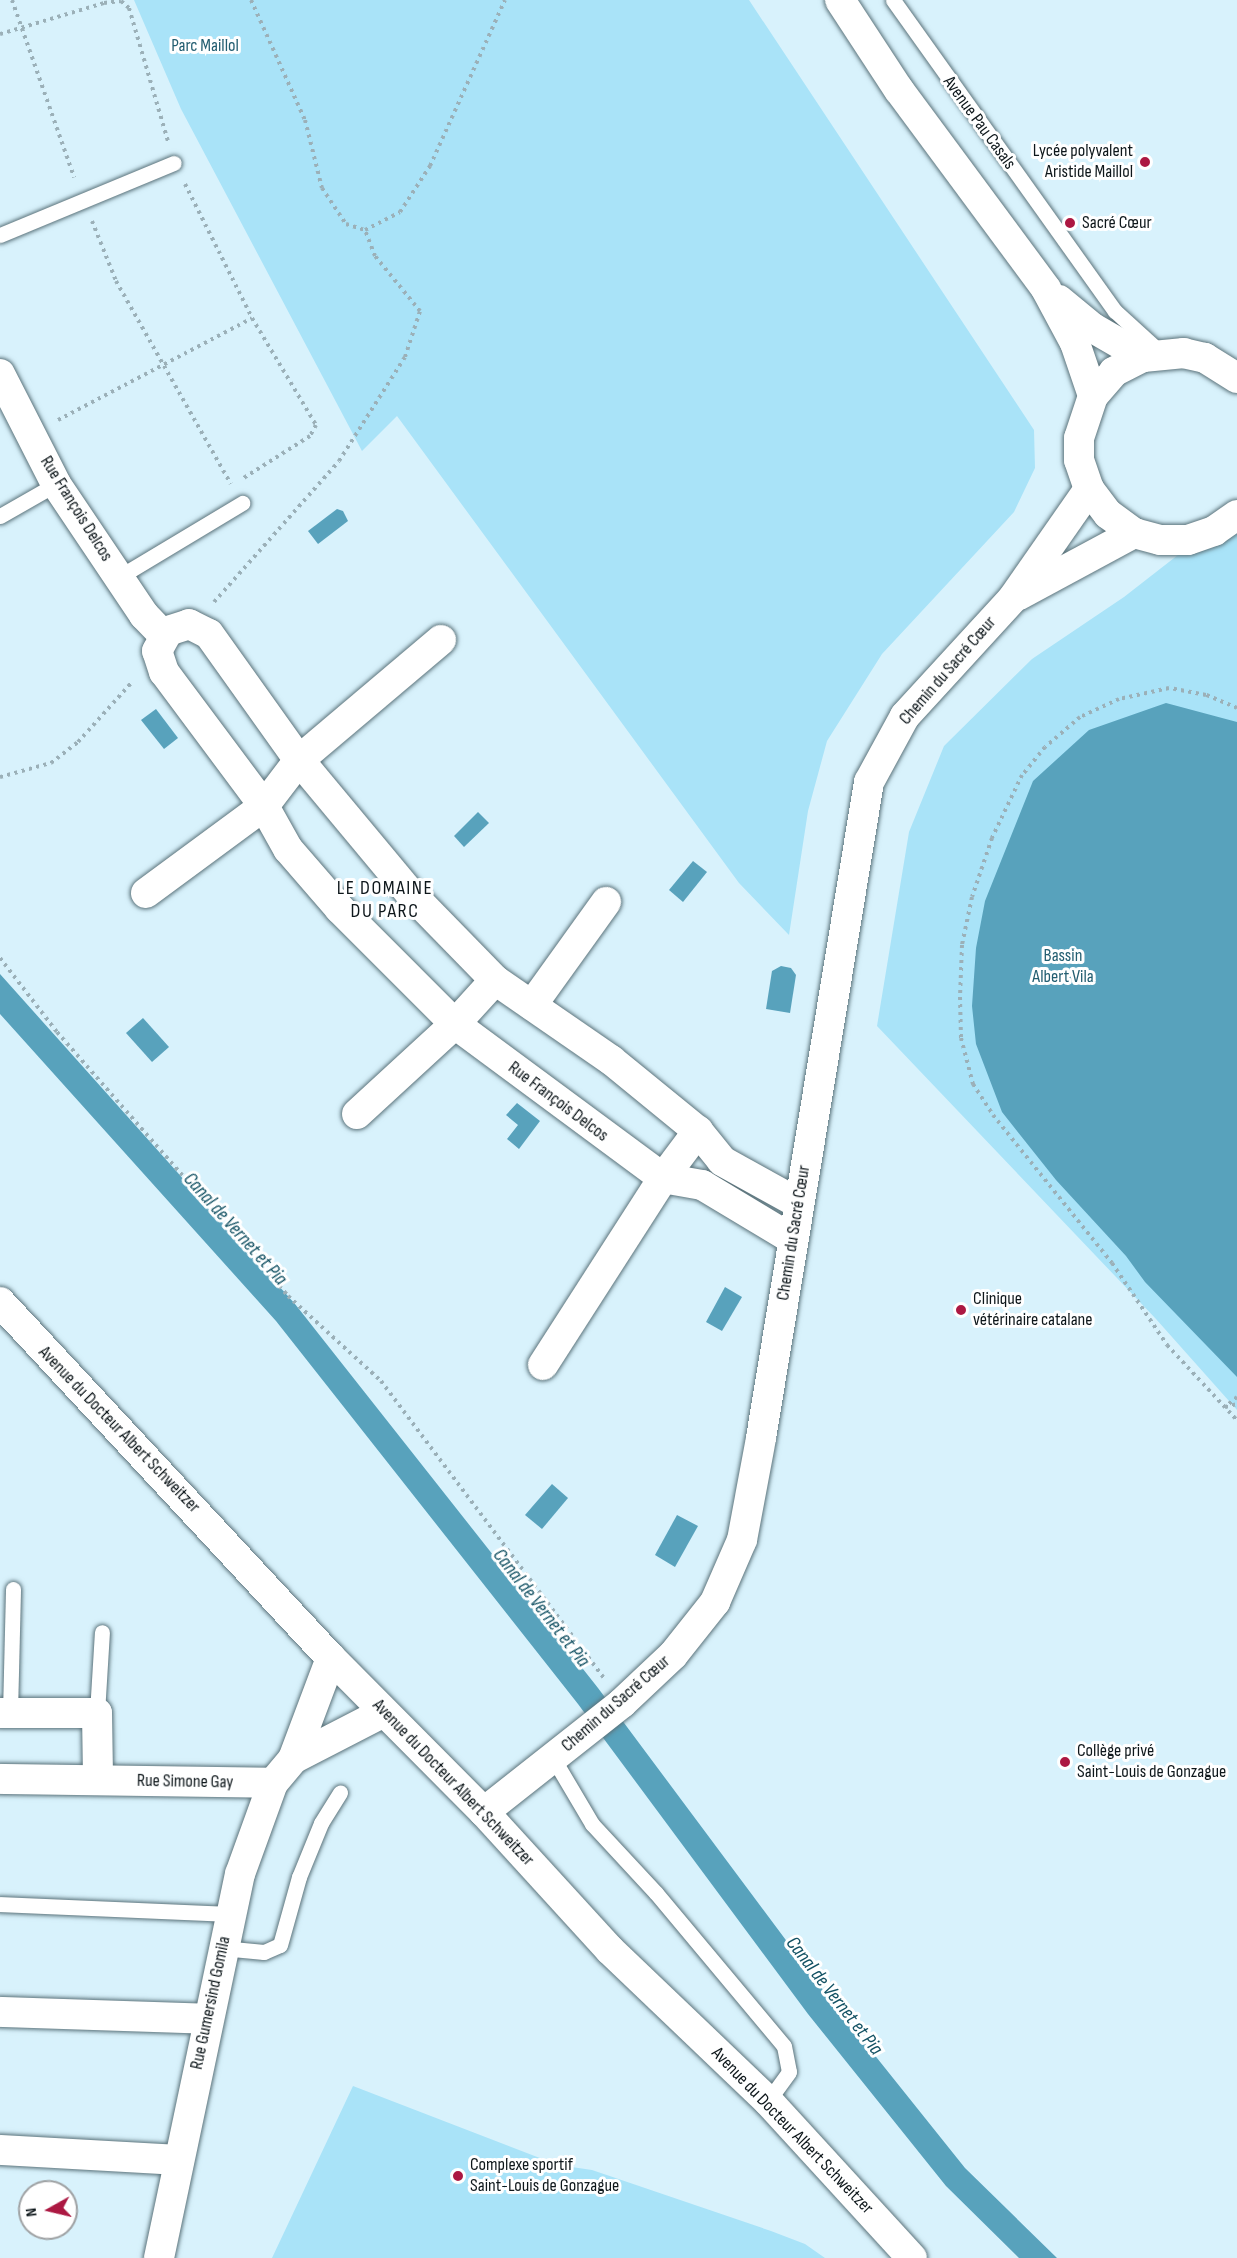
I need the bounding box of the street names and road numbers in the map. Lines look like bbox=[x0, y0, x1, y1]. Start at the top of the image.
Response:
street label: Avenue Pau Casals bbox=[938, 72, 1020, 174]
street label: Rue François Delcos bbox=[35, 452, 117, 566]
street label: Chemin du Sacré Cœur bbox=[895, 612, 1001, 730]
street label: Rue François Delcos bbox=[504, 1057, 612, 1147]
street label: Chemin du Sacré Cœur bbox=[773, 1164, 815, 1302]
street label: Avenue du Docteur Albert Schweitzer bbox=[34, 1342, 204, 1518]
street label: Chemin du Sacré Cœur bbox=[557, 1651, 675, 1757]
street label: Avenue du Docteur Albert Schweitzer bbox=[368, 1695, 538, 1871]
street label: Rue Simone Gay bbox=[137, 1770, 233, 1794]
street label: Rue Gumersind Gomila bbox=[186, 1934, 236, 2072]
street label: Avenue du Docteur Albert Schweitzer bbox=[707, 2043, 877, 2219]

